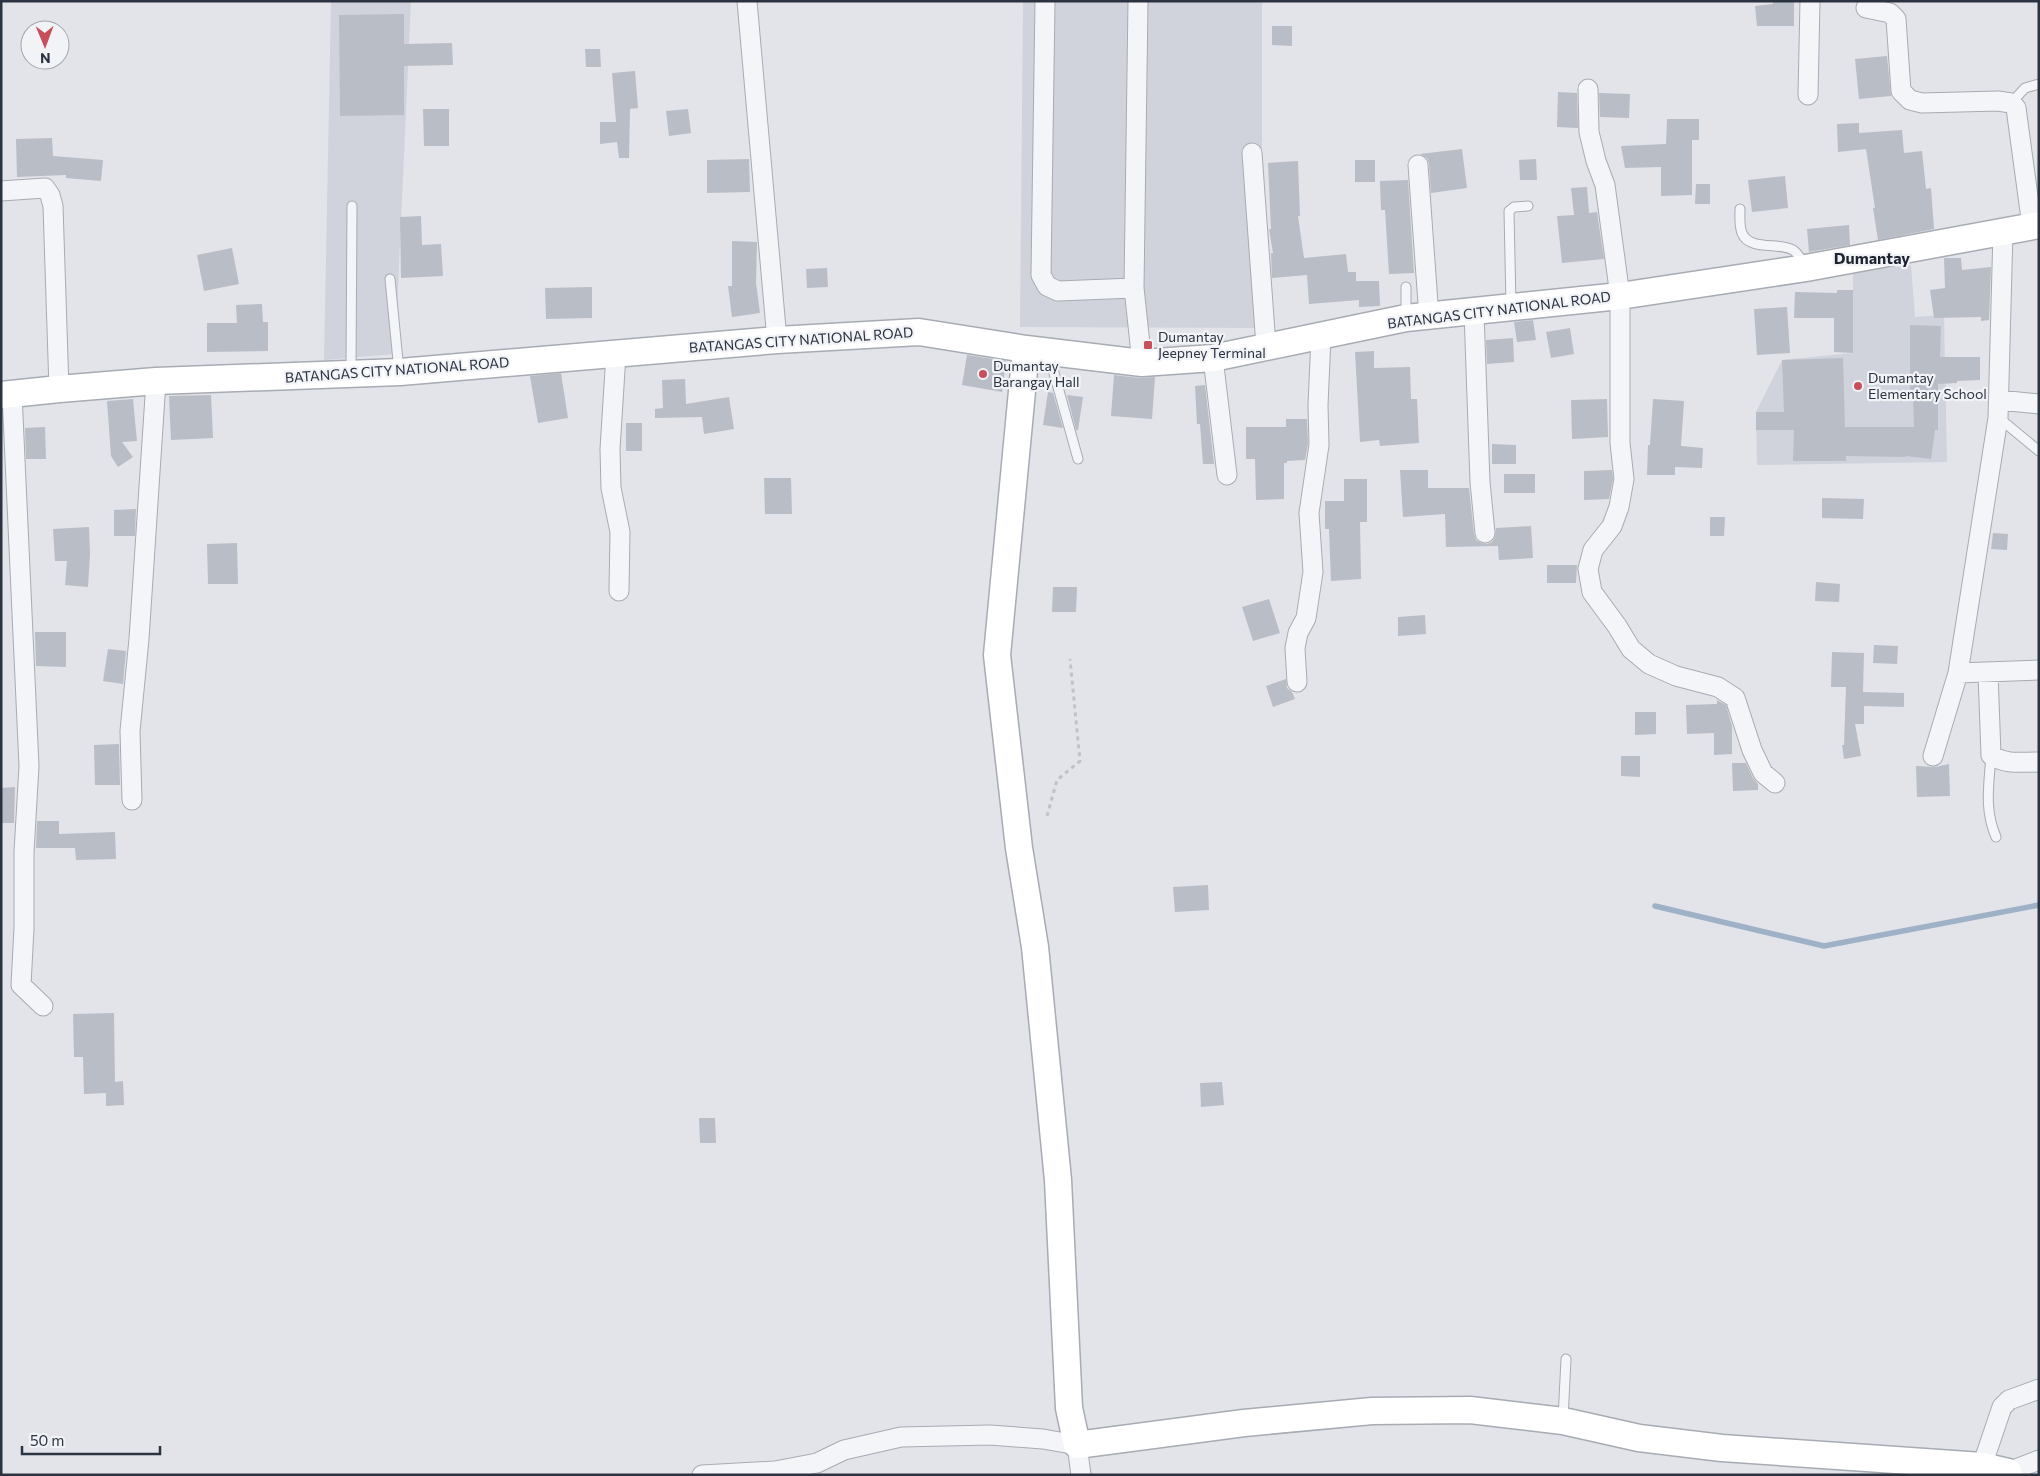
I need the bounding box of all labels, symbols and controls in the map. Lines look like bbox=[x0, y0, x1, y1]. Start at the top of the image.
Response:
north arrow bbox=[20, 20, 70, 70]
text: N bbox=[40, 50, 51, 67]
district label: Dumantay bbox=[1834, 248, 1910, 267]
street label: BATANGAS CITY NATIONAL ROAD bbox=[1386, 287, 1612, 332]
street label: BATANGAS CITY NATIONAL ROAD bbox=[688, 323, 914, 356]
place label: Dumantay Jeepney Terminal bbox=[1158, 328, 1266, 361]
marker: Dumantay Jeepney Terminal bbox=[1142, 339, 1154, 351]
street label: BATANGAS CITY NATIONAL ROAD bbox=[284, 353, 510, 386]
place label: Dumantay Barangay Hall bbox=[993, 357, 1080, 390]
marker: Dumantay Barangay Hall bbox=[977, 368, 989, 380]
place label: Dumantay Elementary School bbox=[1868, 369, 1987, 402]
marker: Dumantay Elementary School bbox=[1852, 380, 1864, 392]
scale bar bbox=[22, 1424, 160, 1456]
text: 50 m bbox=[30, 1431, 64, 1449]

